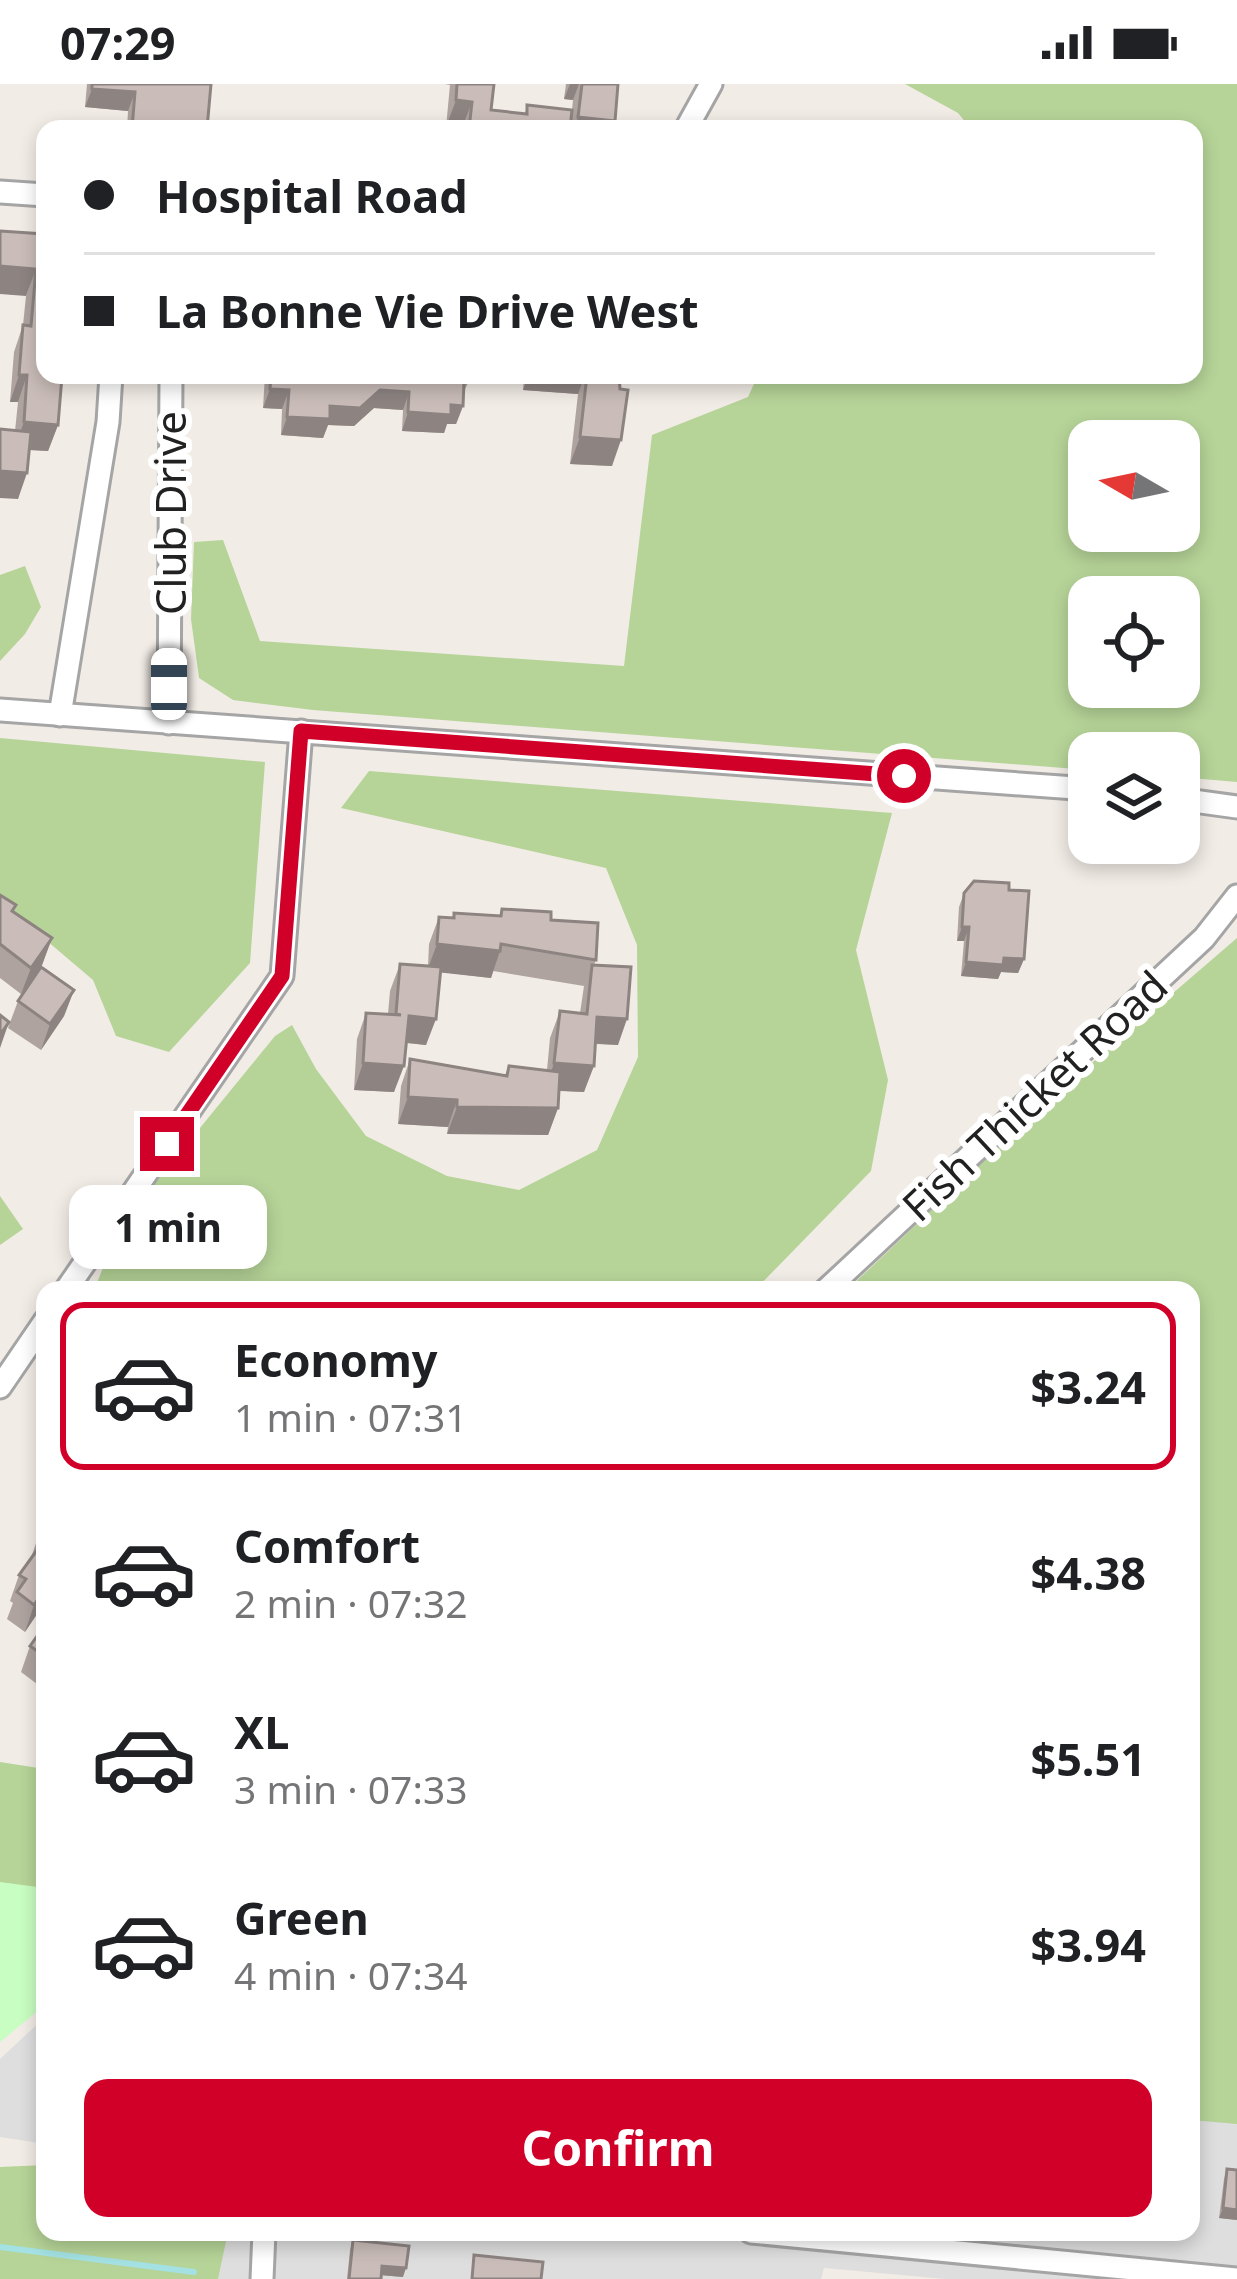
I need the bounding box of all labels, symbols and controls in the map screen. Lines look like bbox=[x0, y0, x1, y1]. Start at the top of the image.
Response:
text: 07:29 bbox=[60, 12, 176, 73]
text: Hospital Road bbox=[156, 165, 468, 226]
text: La Bonne Vie Drive West bbox=[156, 280, 699, 341]
street label: Club Drive bbox=[141, 411, 198, 615]
north arrow bbox=[1068, 420, 1200, 552]
map controls bbox=[1068, 420, 1200, 864]
button: locate bbox=[1068, 576, 1200, 708]
car bbox=[151, 648, 187, 720]
button: layers bbox=[1068, 732, 1200, 864]
route start bbox=[877, 749, 931, 803]
street label: Fish Thicket Road bbox=[889, 957, 1179, 1233]
route end bbox=[140, 1117, 194, 1171]
callout: 1 min bbox=[68, 1186, 266, 1270]
text: 1 min bbox=[114, 1200, 222, 1253]
text: Economy bbox=[234, 1329, 438, 1390]
icon: car bbox=[90, 1332, 198, 1440]
text: $3.24 bbox=[1030, 1356, 1146, 1417]
text: 1 min · 07:31 bbox=[234, 1390, 468, 1443]
text: Comfort bbox=[234, 1515, 420, 1576]
icon: car bbox=[90, 1518, 198, 1626]
text: $4.38 bbox=[1030, 1542, 1146, 1603]
text: 2 min · 07:32 bbox=[234, 1576, 468, 1629]
text: XL bbox=[234, 1701, 289, 1762]
icon: car bbox=[90, 1704, 198, 1812]
text: $5.51 bbox=[1030, 1728, 1146, 1789]
text: 3 min · 07:33 bbox=[234, 1762, 468, 1815]
text: Green bbox=[234, 1887, 369, 1948]
icon: car bbox=[90, 1890, 198, 1998]
text: $3.94 bbox=[1030, 1914, 1146, 1975]
text: 4 min · 07:34 bbox=[234, 1948, 468, 2001]
button: Confirm bbox=[84, 2079, 1152, 2217]

